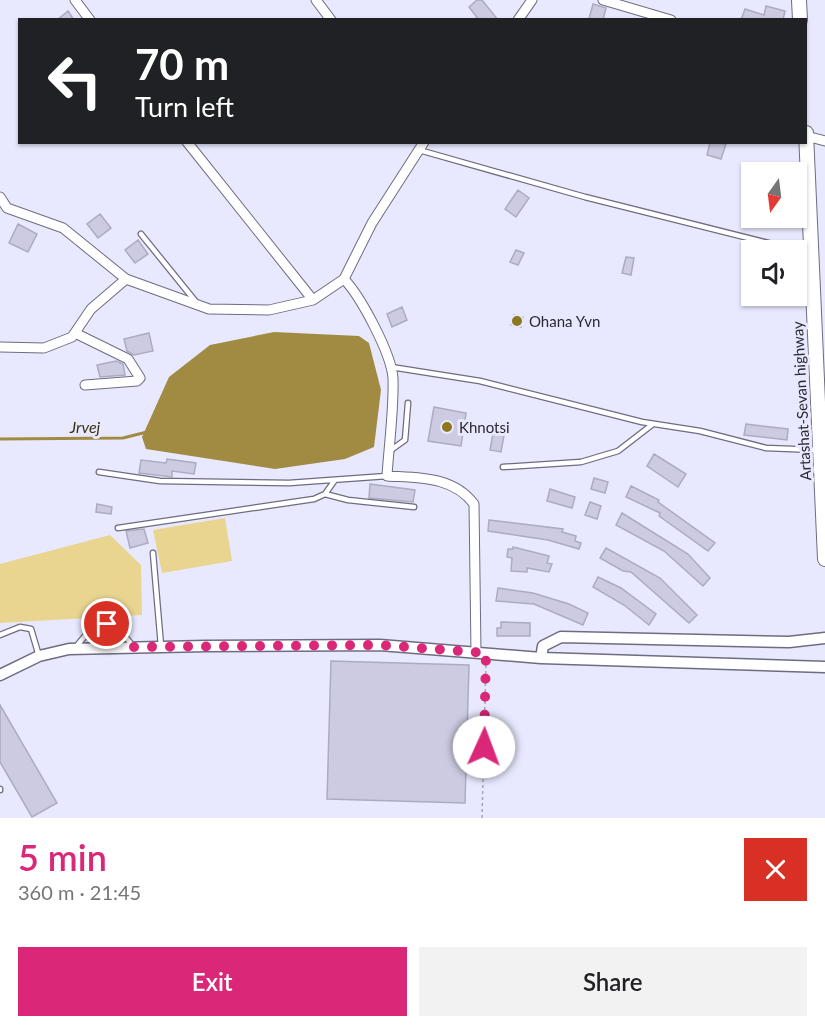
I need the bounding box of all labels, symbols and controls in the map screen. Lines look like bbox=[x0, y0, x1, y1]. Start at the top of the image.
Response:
text: 70 m bbox=[135, 39, 229, 89]
icon: left bbox=[36, 42, 114, 120]
text: Turn left bbox=[135, 90, 234, 123]
north arrow bbox=[741, 162, 807, 228]
map controls bbox=[741, 162, 807, 306]
button: sound bbox=[741, 240, 807, 306]
place label: Ohana Yvn bbox=[529, 312, 600, 330]
marker: Ohana Yvn bbox=[510, 314, 524, 328]
street label: Artashat-Sevan highway bbox=[788, 321, 814, 481]
water label: Jrvej bbox=[69, 417, 101, 436]
place label: Khnotsi bbox=[459, 418, 510, 436]
marker: Khnotsi bbox=[440, 420, 454, 434]
pin bbox=[81, 598, 132, 649]
icon: arrive bbox=[90, 607, 123, 640]
position arrow bbox=[452, 715, 516, 779]
text: 5 min bbox=[18, 835, 107, 879]
button: close bbox=[744, 838, 807, 901]
text: 360 m · 21:45 bbox=[18, 880, 141, 904]
button: Exit bbox=[18, 947, 407, 1016]
button: Share bbox=[419, 947, 807, 1016]

